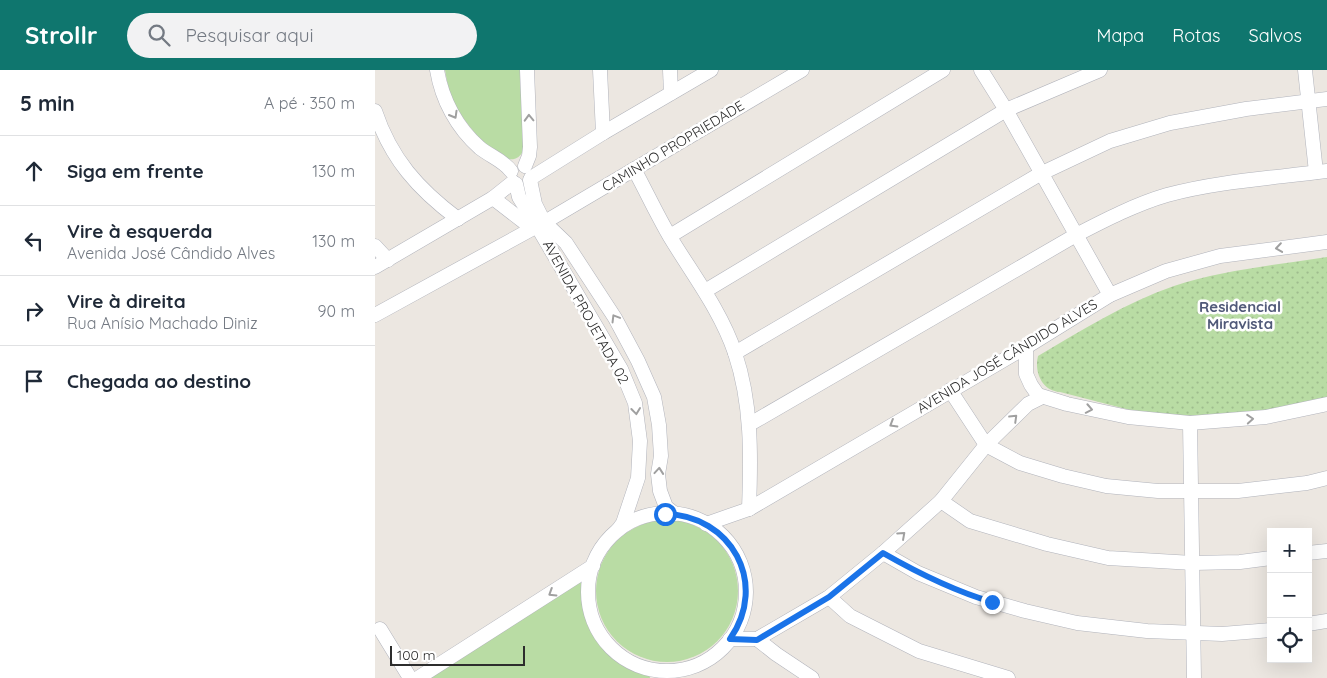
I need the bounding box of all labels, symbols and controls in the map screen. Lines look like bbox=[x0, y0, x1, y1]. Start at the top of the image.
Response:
search box bbox=[127, 13, 477, 58]
text: Strollr bbox=[25, 20, 97, 50]
icon: search bbox=[145, 21, 173, 49]
text: Pesquisar aqui bbox=[185, 23, 314, 47]
text: Mapa bbox=[1097, 24, 1144, 47]
text: Rotas bbox=[1172, 24, 1221, 47]
text: Salvos bbox=[1249, 24, 1302, 47]
text: 5 min bbox=[20, 90, 75, 116]
text: A pé · 350 m bbox=[264, 93, 355, 113]
street label: CAMINHO PROPRIEDADE bbox=[599, 96, 747, 196]
one-way arrow bbox=[448, 110, 458, 119]
one-way arrow bbox=[523, 114, 534, 122]
icon: ahead bbox=[20, 157, 48, 185]
text: Siga em frente bbox=[67, 159, 204, 183]
text: 130 m bbox=[312, 161, 355, 181]
text: Vire à esquerda bbox=[67, 219, 212, 243]
icon: left bbox=[20, 227, 48, 255]
text: 130 m bbox=[312, 231, 355, 251]
street label: AVENIDA PROJETADA 02 bbox=[539, 237, 633, 387]
text: Avenida José Cândido Alves bbox=[67, 243, 275, 263]
one-way arrow bbox=[1274, 243, 1283, 253]
text: Vire à direita bbox=[67, 289, 186, 313]
street label: AVENIDA JOSÉ CÂNDIDO ALVES bbox=[913, 295, 1101, 417]
icon: right bbox=[20, 297, 48, 325]
district label: Residencial Miravista bbox=[1199, 297, 1281, 333]
text: 90 m bbox=[318, 301, 355, 321]
text: Rua Anísio Machado Diniz bbox=[67, 313, 258, 333]
one-way arrow bbox=[611, 315, 621, 324]
icon: arrive bbox=[20, 367, 48, 395]
text: Chegada ao destino bbox=[67, 369, 251, 393]
one-way arrow bbox=[1084, 403, 1093, 414]
one-way arrow bbox=[630, 408, 641, 416]
one-way arrow bbox=[1246, 413, 1254, 424]
one-way arrow bbox=[1008, 415, 1017, 424]
one-way arrow bbox=[890, 417, 899, 427]
one-way arrow bbox=[654, 466, 665, 474]
route start bbox=[654, 503, 677, 526]
map controls bbox=[1267, 528, 1312, 663]
button: + bbox=[1267, 528, 1312, 573]
one-way arrow bbox=[897, 532, 906, 541]
button: − bbox=[1267, 573, 1312, 618]
one-way arrow bbox=[549, 586, 558, 596]
route end bbox=[981, 591, 1004, 614]
button: locate bbox=[1267, 618, 1312, 663]
scale bar bbox=[390, 643, 525, 666]
text: 100 m bbox=[397, 646, 435, 664]

